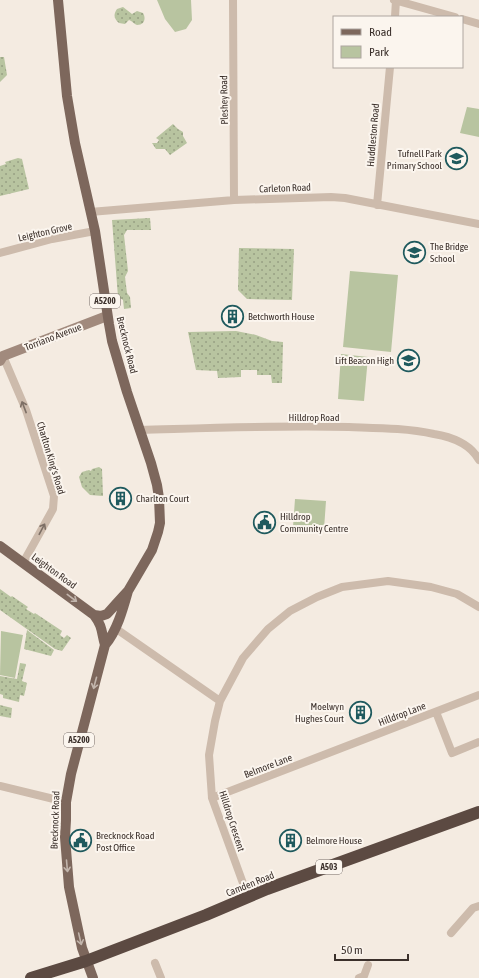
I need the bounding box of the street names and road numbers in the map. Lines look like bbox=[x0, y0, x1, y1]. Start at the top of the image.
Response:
street label: Pleshey Road bbox=[218, 75, 230, 125]
street label: Huddleston Road bbox=[365, 103, 381, 167]
street label: Carleton Road bbox=[259, 182, 311, 194]
street label: Leighton Grove bbox=[17, 220, 73, 244]
road number: A5200 bbox=[90, 294, 120, 308]
street label: Brecknock Road bbox=[115, 315, 139, 375]
street label: Torriano Avenue bbox=[23, 321, 83, 353]
street label: Hilldrop Road bbox=[289, 412, 340, 423]
street label: Charlton King's Road bbox=[35, 420, 67, 496]
street label: Leighton Road bbox=[29, 551, 79, 591]
street label: Hilldrop Lane bbox=[377, 700, 428, 728]
road number: A5200 bbox=[64, 733, 94, 747]
street label: Belmore Lane bbox=[242, 752, 294, 780]
street label: Hilldrop Crescent bbox=[217, 789, 247, 853]
street label: Brecknock Road bbox=[48, 790, 62, 849]
road number: A503 bbox=[316, 860, 342, 874]
street label: Camden Road bbox=[224, 869, 276, 899]

